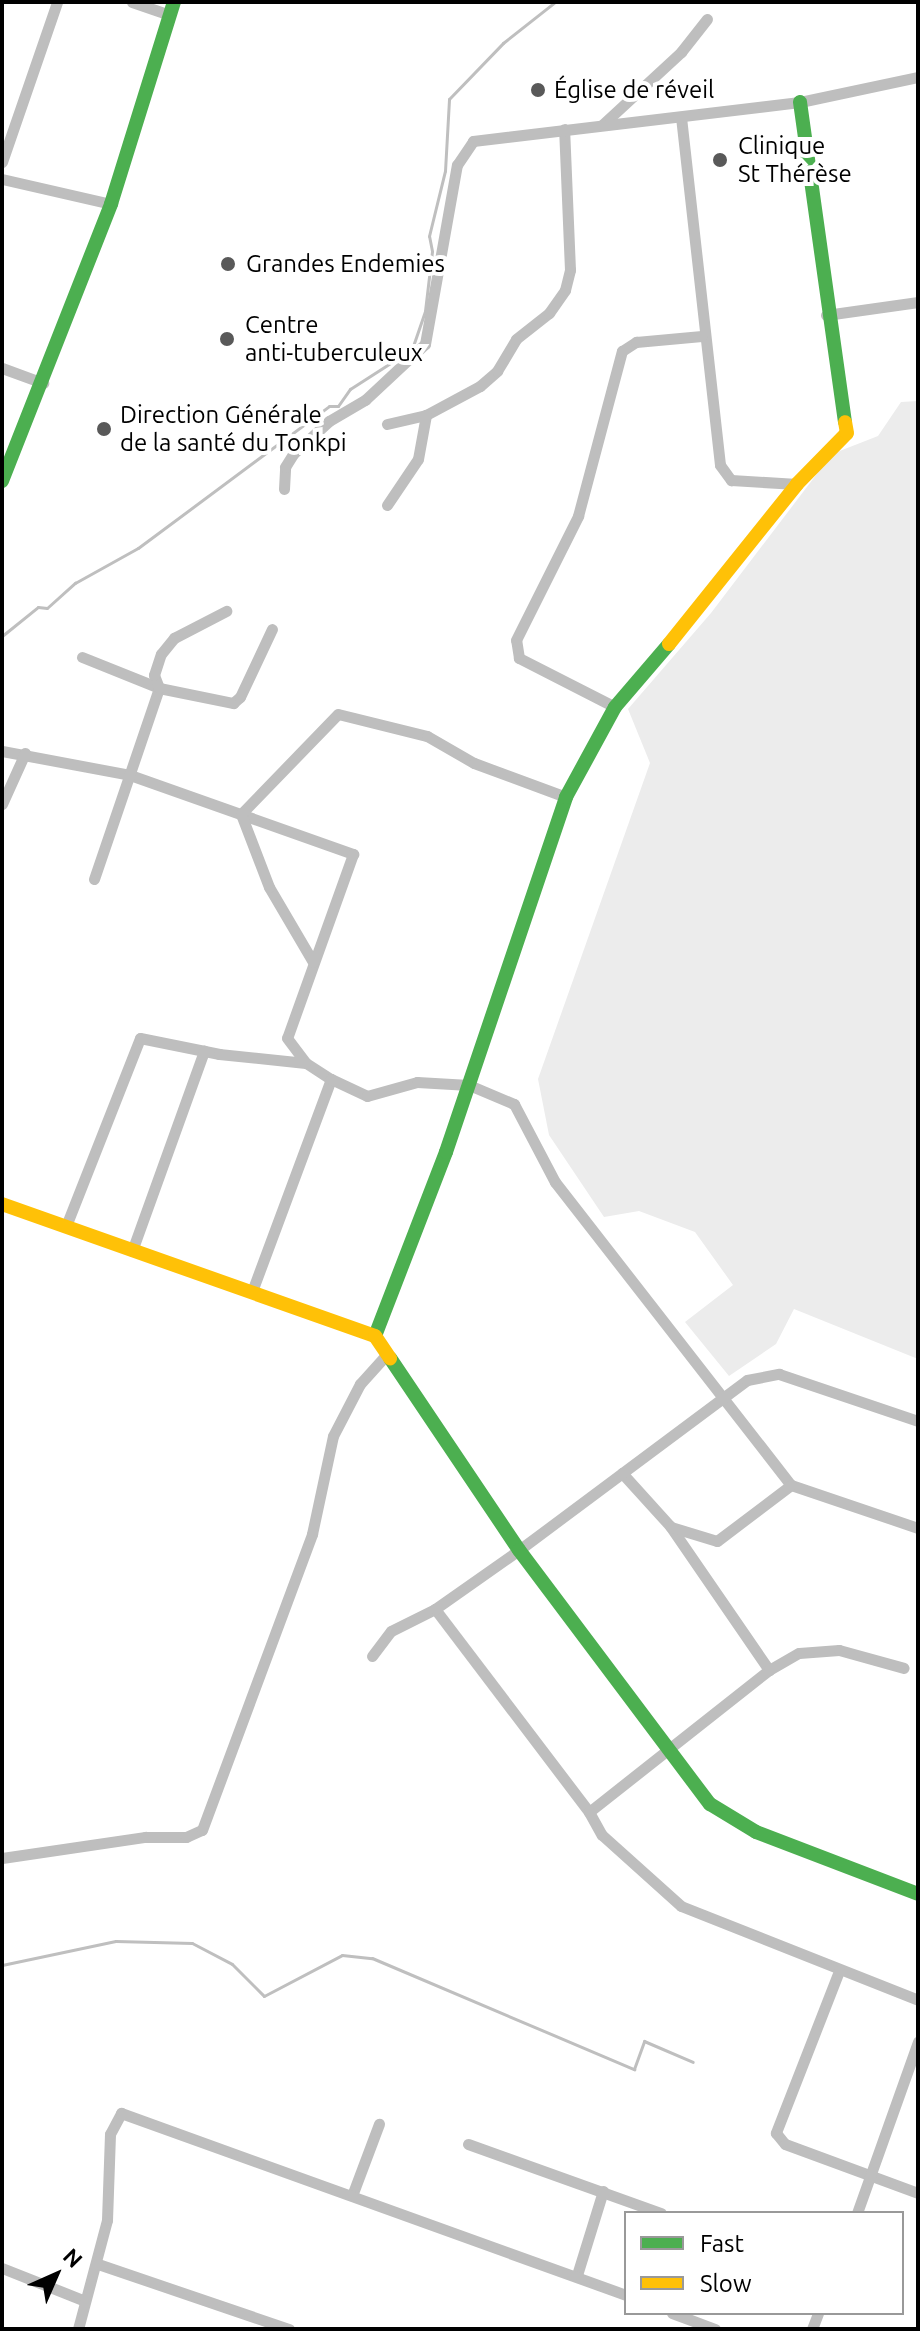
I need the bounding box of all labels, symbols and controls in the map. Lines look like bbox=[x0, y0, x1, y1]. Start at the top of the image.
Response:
place label: Église de réveil bbox=[554, 76, 714, 104]
marker: Église de réveil bbox=[529, 81, 547, 99]
place label: Clinique St Thérèse bbox=[738, 132, 852, 188]
marker: Clinique St Thérèse bbox=[709, 149, 731, 171]
place label: Grandes Endemies bbox=[246, 250, 445, 278]
marker: Grandes Endemies bbox=[217, 253, 239, 275]
place label: Centre anti-tuberculeux bbox=[245, 311, 423, 367]
marker: Centre anti-tuberculeux bbox=[216, 328, 238, 350]
place label: Direction Générale de la santé du Tonkpi bbox=[120, 401, 347, 457]
marker: Direction Générale de la santé du Tonkpi bbox=[95, 420, 113, 438]
legend bbox=[624, 2211, 904, 2315]
text: Fast bbox=[700, 2230, 744, 2257]
north arrow bbox=[16, 2235, 96, 2315]
text: N bbox=[59, 2243, 88, 2272]
text: Slow bbox=[700, 2270, 752, 2297]

